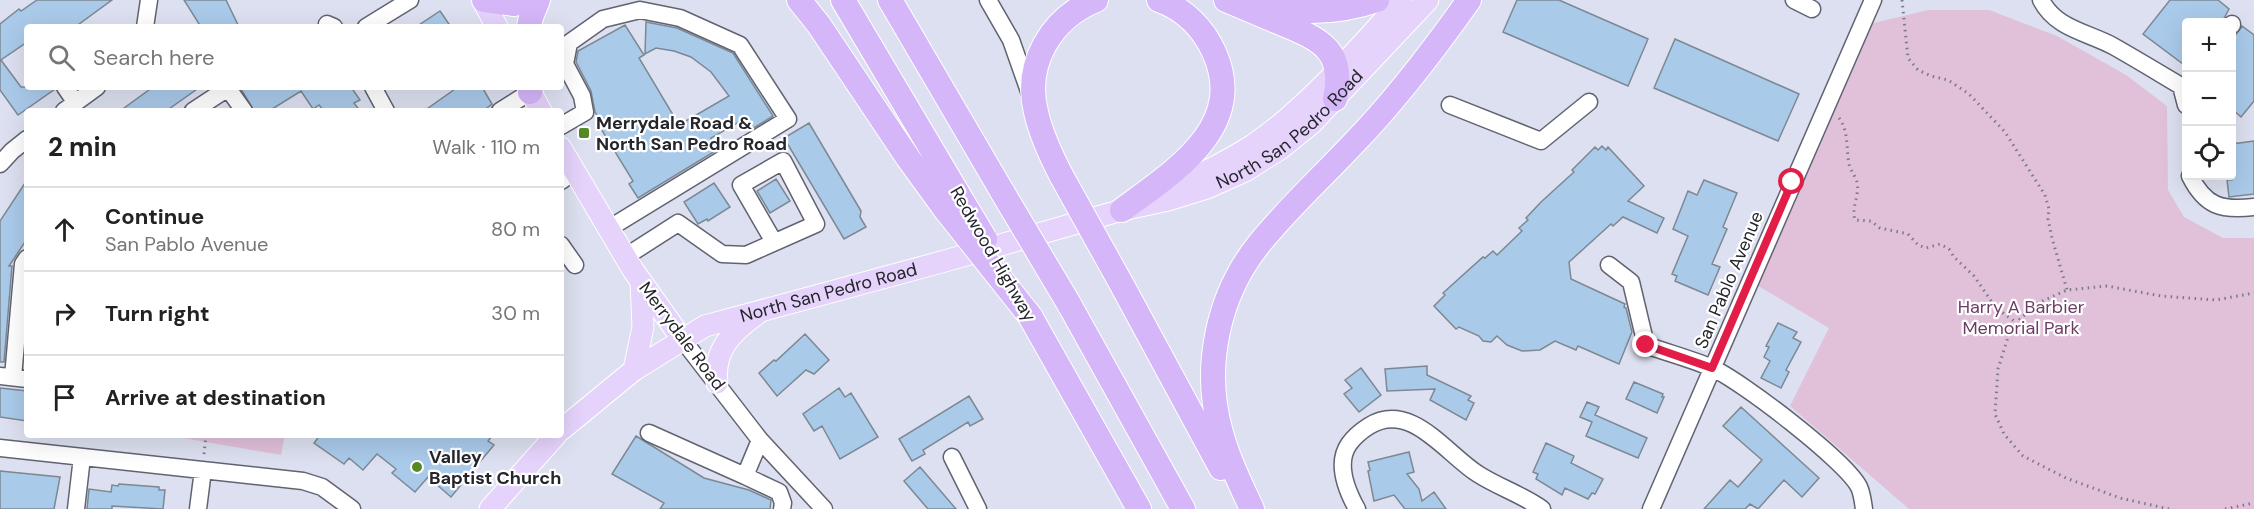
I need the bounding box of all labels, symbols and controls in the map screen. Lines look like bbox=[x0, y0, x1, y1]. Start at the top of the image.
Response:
map controls bbox=[2182, 18, 2236, 180]
button: + bbox=[2182, 18, 2236, 72]
search box bbox=[24, 24, 564, 90]
icon: search bbox=[45, 41, 78, 74]
text: Search here bbox=[93, 43, 214, 72]
street label: North San Pedro Road bbox=[1212, 64, 1368, 194]
button: − bbox=[2182, 72, 2236, 126]
place label: Merrydale Road & North San Pedro Road bbox=[596, 111, 787, 156]
marker: Merrydale Road & North San Pedro Road bbox=[577, 126, 591, 140]
button: locate bbox=[2182, 126, 2236, 180]
text: 2 min bbox=[48, 130, 117, 164]
text: Walk · 110 m bbox=[432, 134, 540, 160]
route start bbox=[1778, 168, 1804, 194]
street label: Redwood Highway bbox=[945, 182, 1041, 326]
text: Continue bbox=[105, 202, 204, 231]
street label: San Pablo Avenue bbox=[1689, 208, 1769, 352]
icon: ahead bbox=[48, 213, 81, 246]
text: 80 m bbox=[491, 216, 540, 242]
text: San Pablo Avenue bbox=[105, 231, 268, 257]
street label: North San Pedro Road bbox=[737, 257, 920, 328]
street label: Merrydale Road bbox=[633, 277, 731, 395]
park label: Harry A Barbier Memorial Park bbox=[1958, 295, 2085, 340]
icon: right bbox=[48, 297, 81, 330]
text: Turn right bbox=[105, 299, 210, 328]
text: 30 m bbox=[491, 300, 540, 326]
route end bbox=[1632, 331, 1658, 357]
icon: arrive bbox=[48, 381, 81, 414]
text: Arrive at destination bbox=[105, 383, 326, 412]
place label: Valley Baptist Church bbox=[429, 445, 561, 490]
marker: Valley Baptist Church bbox=[410, 460, 424, 474]

